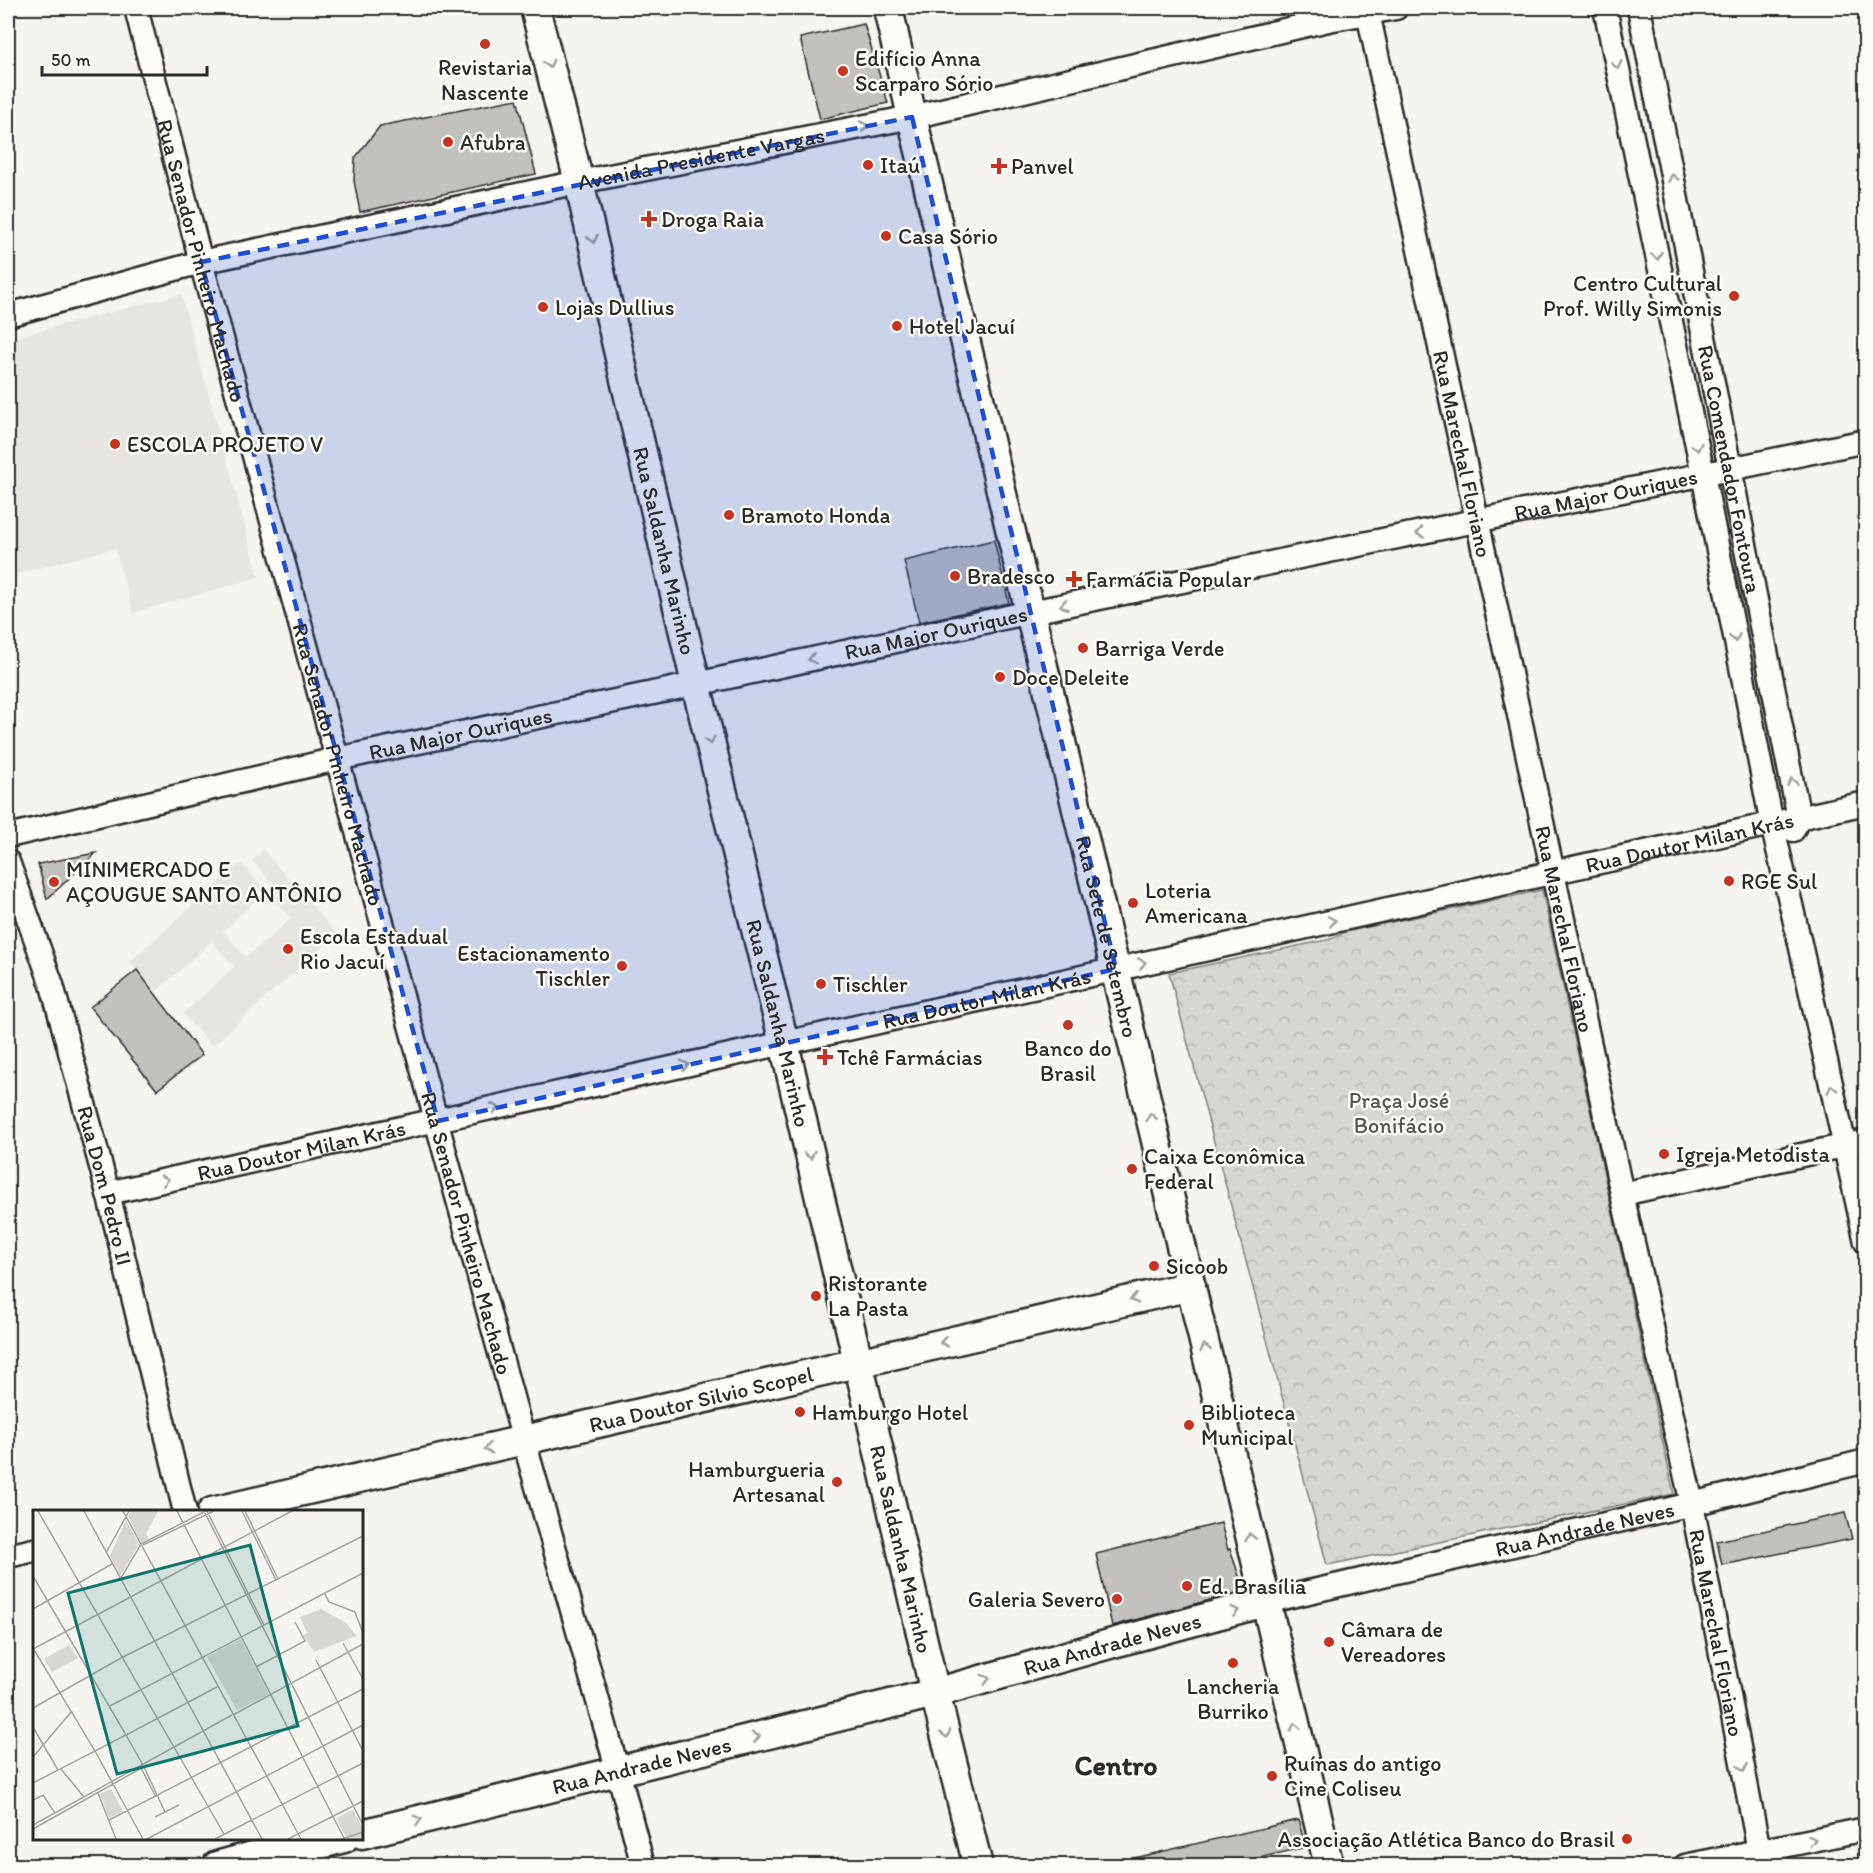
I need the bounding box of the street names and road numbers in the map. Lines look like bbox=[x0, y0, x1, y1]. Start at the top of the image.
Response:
street label: Rua Senador Pinheiro Machado bbox=[151, 116, 252, 405]
street label: Avenida Presidente Vargas bbox=[575, 121, 827, 195]
street label: Rua Comendador Fontoura bbox=[1692, 343, 1768, 596]
street label: Rua Marechal Floriano bbox=[1427, 348, 1498, 560]
street label: Rua Saldanha Marinho bbox=[628, 444, 702, 657]
street label: Rua Major Ouriques bbox=[1512, 462, 1700, 526]
street label: Rua Major Ouriques bbox=[842, 600, 1030, 665]
street label: Rua Senador Pinheiro Machado bbox=[287, 620, 390, 909]
street label: Rua Major Ouriques bbox=[366, 701, 554, 765]
street label: Rua Doutor Milan Krás bbox=[1583, 806, 1796, 878]
street label: Rua Marechal Floriano bbox=[1530, 823, 1600, 1035]
street label: Rua Sete de Setembro bbox=[1070, 833, 1144, 1040]
street label: Rua Saldanha Marinho bbox=[741, 916, 817, 1130]
street label: Rua Doutor Milan Krás bbox=[880, 962, 1093, 1034]
street label: Rua Senador Pinheiro Machado bbox=[415, 1089, 519, 1377]
street label: Rua Dom Pedro II bbox=[72, 1103, 138, 1268]
street label: Rua Doutor Milan Krás bbox=[195, 1114, 408, 1186]
street label: Rua Doutor Silvio Scopel bbox=[586, 1360, 816, 1438]
street label: Rua Saldanha Marinho bbox=[864, 1442, 939, 1656]
street label: Rua Andrade Neves bbox=[1492, 1495, 1677, 1562]
street label: Rua Marechal Floriano bbox=[1684, 1527, 1750, 1739]
street label: Rua Andrade Neves bbox=[1020, 1606, 1204, 1681]
street label: Rua Andrade Neves bbox=[549, 1730, 734, 1800]

